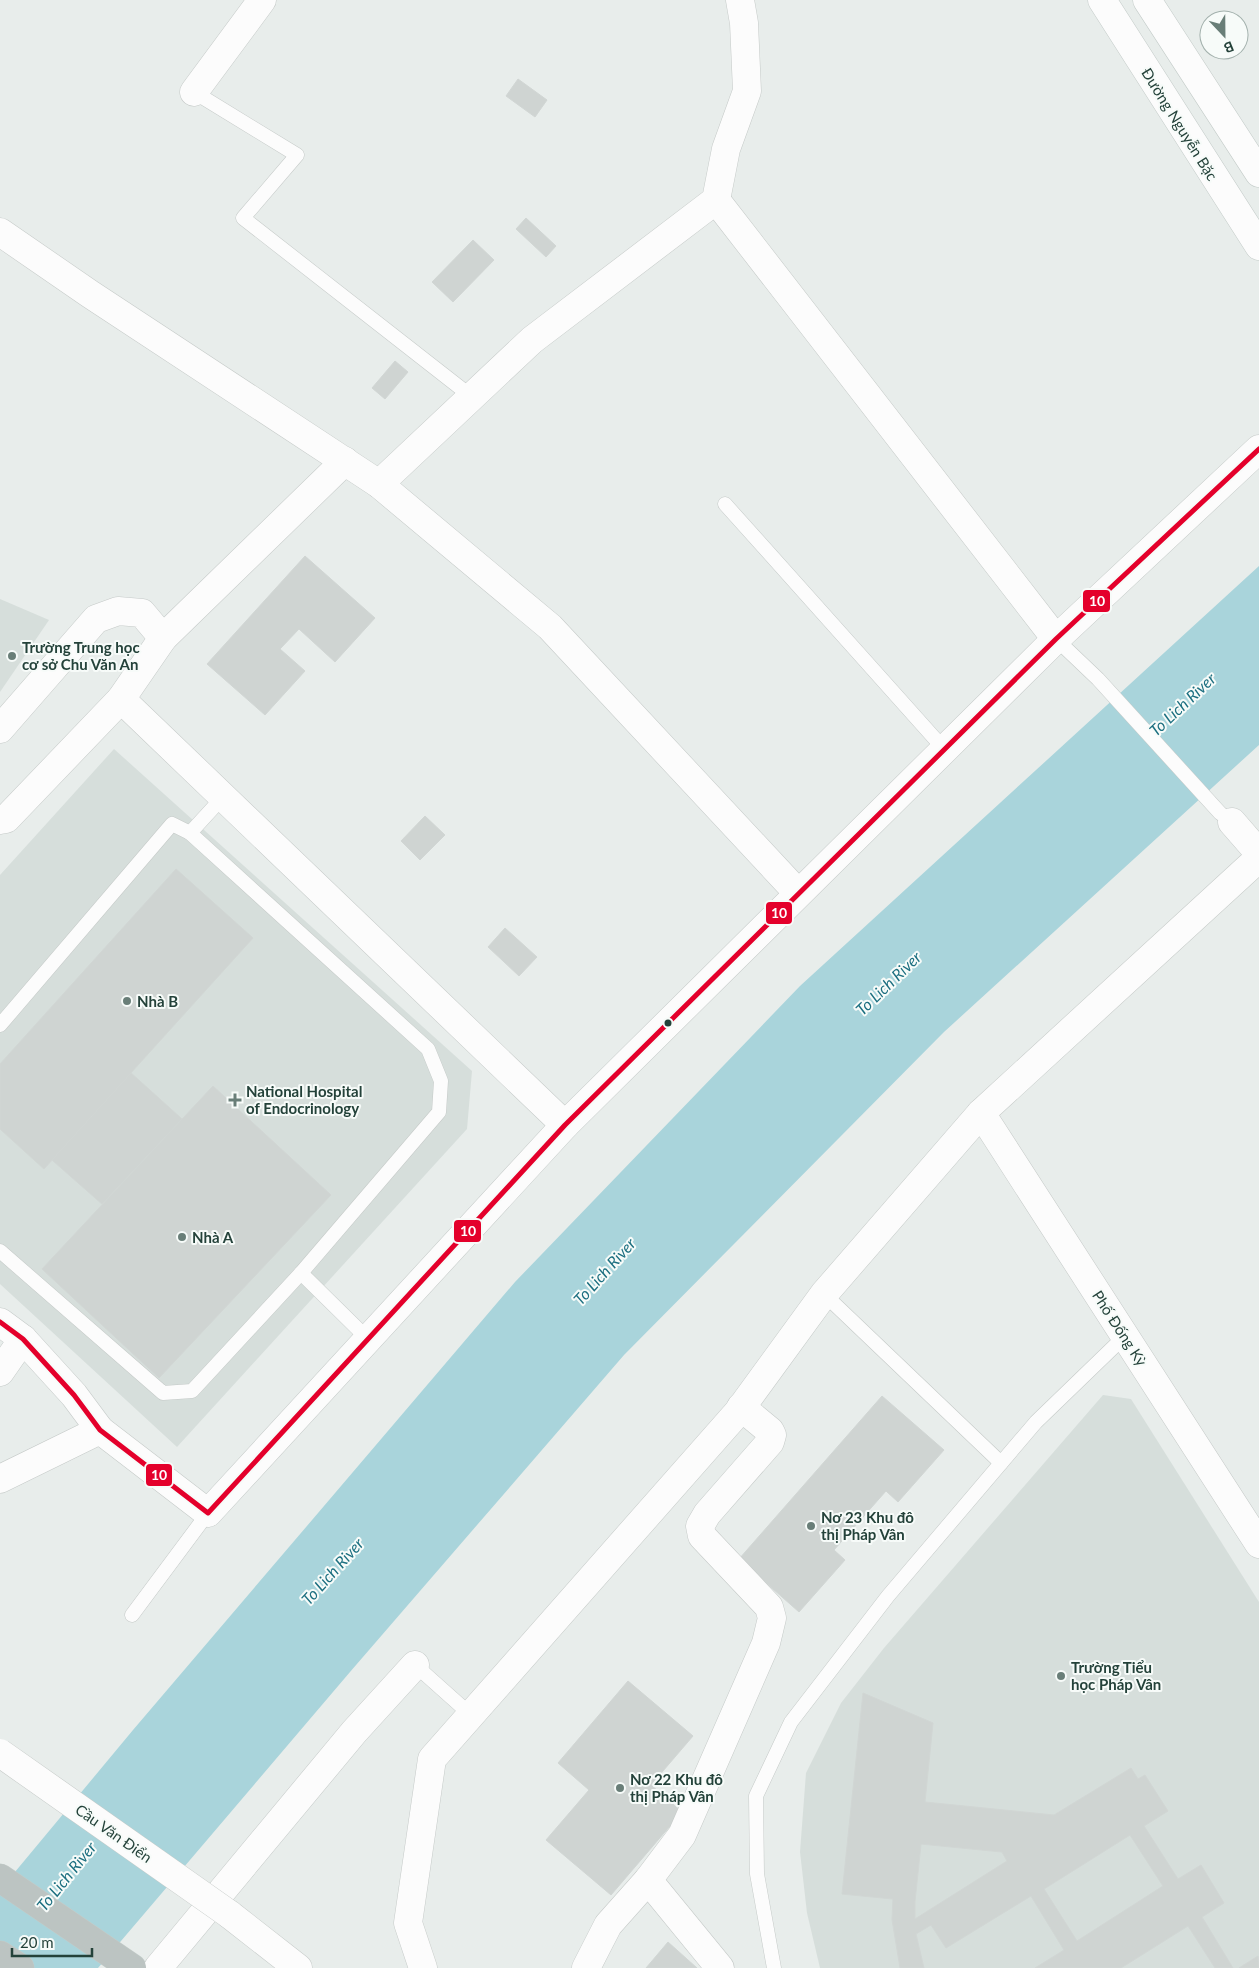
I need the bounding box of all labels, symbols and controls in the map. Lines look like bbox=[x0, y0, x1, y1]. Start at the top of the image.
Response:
north arrow bbox=[1199, 10, 1249, 60]
text: B bbox=[1222, 38, 1237, 57]
street label: Đường Nguyễn Bặc bbox=[1138, 64, 1222, 184]
line badge: 10 bbox=[1082, 589, 1111, 613]
text: 10 bbox=[1089, 592, 1105, 609]
place label: Trường Trung học cơ sở Chu Văn An bbox=[22, 638, 140, 673]
marker: Trường Trung học cơ sở Chu Văn An bbox=[6, 650, 18, 662]
water label: To Lich River bbox=[1145, 668, 1219, 739]
line badge: 10 bbox=[765, 901, 793, 925]
text: 10 bbox=[771, 904, 787, 921]
water label: To Lich River bbox=[851, 947, 925, 1019]
place label: Nhà B bbox=[137, 992, 178, 1010]
marker: Nhà B bbox=[121, 995, 133, 1007]
unlabelled marker bbox=[663, 1018, 673, 1028]
place label: National Hospital of Endocrinology bbox=[246, 1082, 362, 1117]
marker: National Hospital of Endocrinology bbox=[228, 1093, 242, 1107]
line badge: 10 bbox=[453, 1219, 482, 1243]
text: 10 bbox=[460, 1222, 476, 1239]
place label: Nhà A bbox=[192, 1228, 234, 1246]
marker: Nhà A bbox=[176, 1231, 188, 1243]
water label: To Lich River bbox=[569, 1233, 639, 1308]
street label: Phố Đống Kỳ bbox=[1089, 1287, 1151, 1369]
line badge: 10 bbox=[145, 1463, 173, 1487]
text: 10 bbox=[151, 1466, 167, 1483]
place label: Nơ 23 Khu đô thị Pháp Vân bbox=[821, 1508, 914, 1543]
marker: Nơ 23 Khu đô thị Pháp Vân bbox=[805, 1520, 817, 1532]
water label: To Lich River bbox=[297, 1533, 367, 1608]
place label: Trường Tiểu học Pháp Vân bbox=[1071, 1658, 1161, 1693]
marker: Trường Tiểu học Pháp Vân bbox=[1055, 1670, 1067, 1682]
place label: Nơ 22 Khu đô thị Pháp Vân bbox=[630, 1770, 723, 1805]
marker: Nơ 22 Khu đô thị Pháp Vân bbox=[614, 1782, 626, 1794]
street label: Cầu Văn Điển bbox=[72, 1800, 156, 1866]
water label: To Lich River bbox=[32, 1837, 100, 1914]
scale bar bbox=[12, 1926, 92, 1958]
text: 20 m bbox=[20, 1933, 54, 1951]

